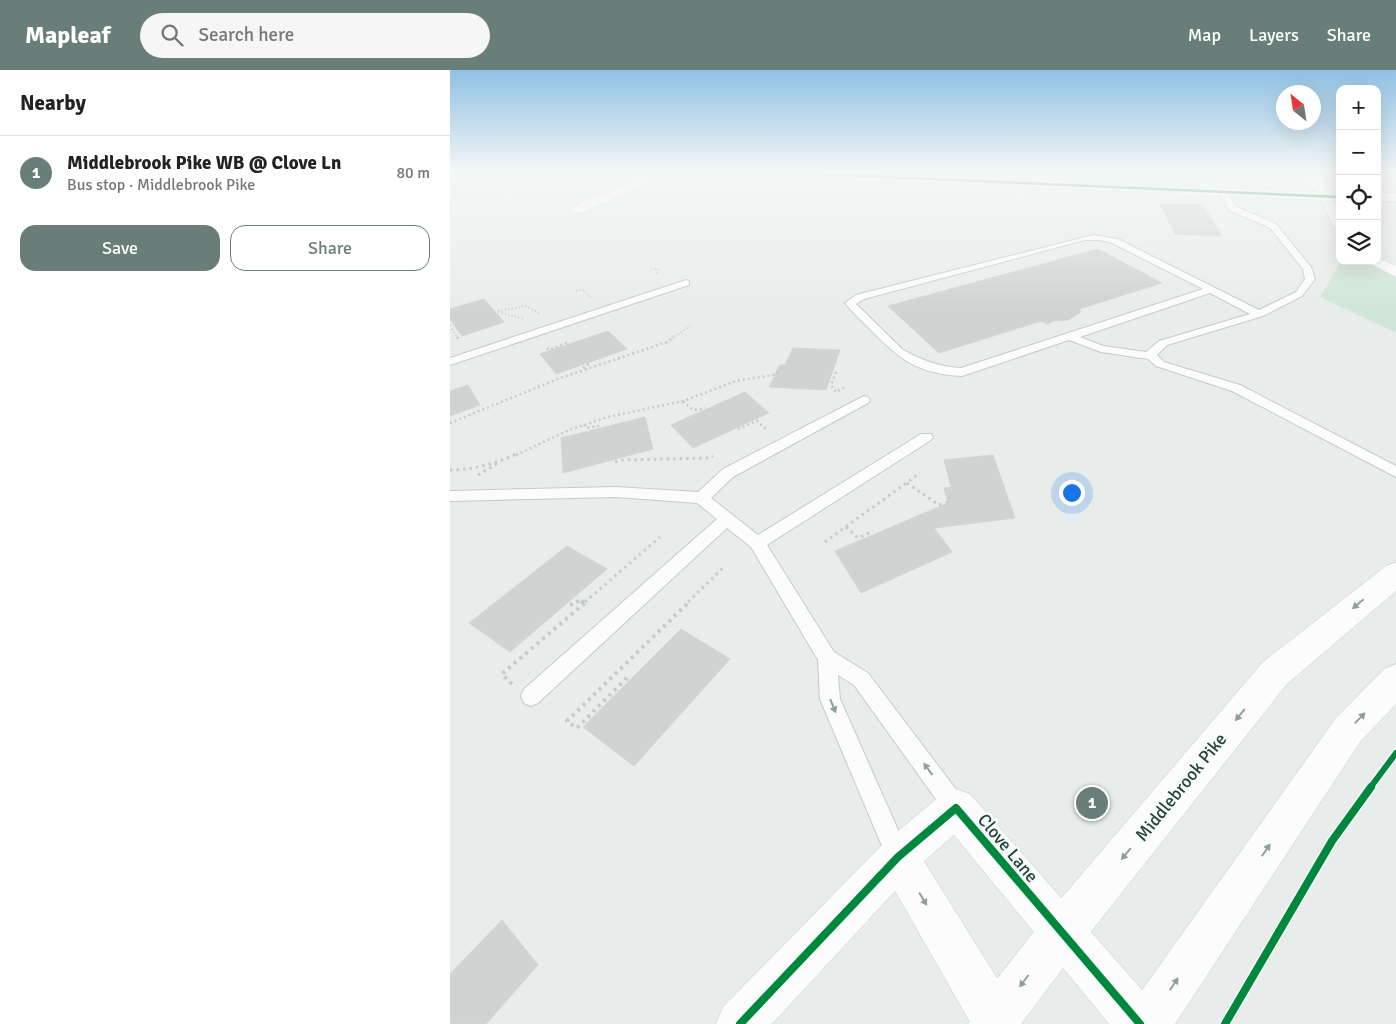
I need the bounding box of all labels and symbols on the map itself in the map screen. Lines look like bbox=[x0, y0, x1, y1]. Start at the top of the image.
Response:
north arrow bbox=[1276, 85, 1321, 130]
your location bbox=[1059, 480, 1085, 506]
one-way arrow bbox=[1352, 599, 1365, 610]
one-way arrow bbox=[830, 699, 838, 713]
one-way arrow bbox=[1235, 709, 1246, 722]
one-way arrow bbox=[1354, 712, 1366, 724]
street label: Middlebrook Pike bbox=[1131, 728, 1231, 846]
one-way arrow bbox=[922, 763, 933, 776]
pin: 1 bbox=[1076, 784, 1108, 822]
street label: Clove Lane bbox=[973, 809, 1043, 887]
one-way arrow bbox=[1261, 843, 1271, 857]
one-way arrow bbox=[1120, 848, 1131, 861]
one-way arrow bbox=[918, 892, 927, 905]
one-way arrow bbox=[1019, 974, 1030, 987]
one-way arrow bbox=[1169, 977, 1179, 991]

